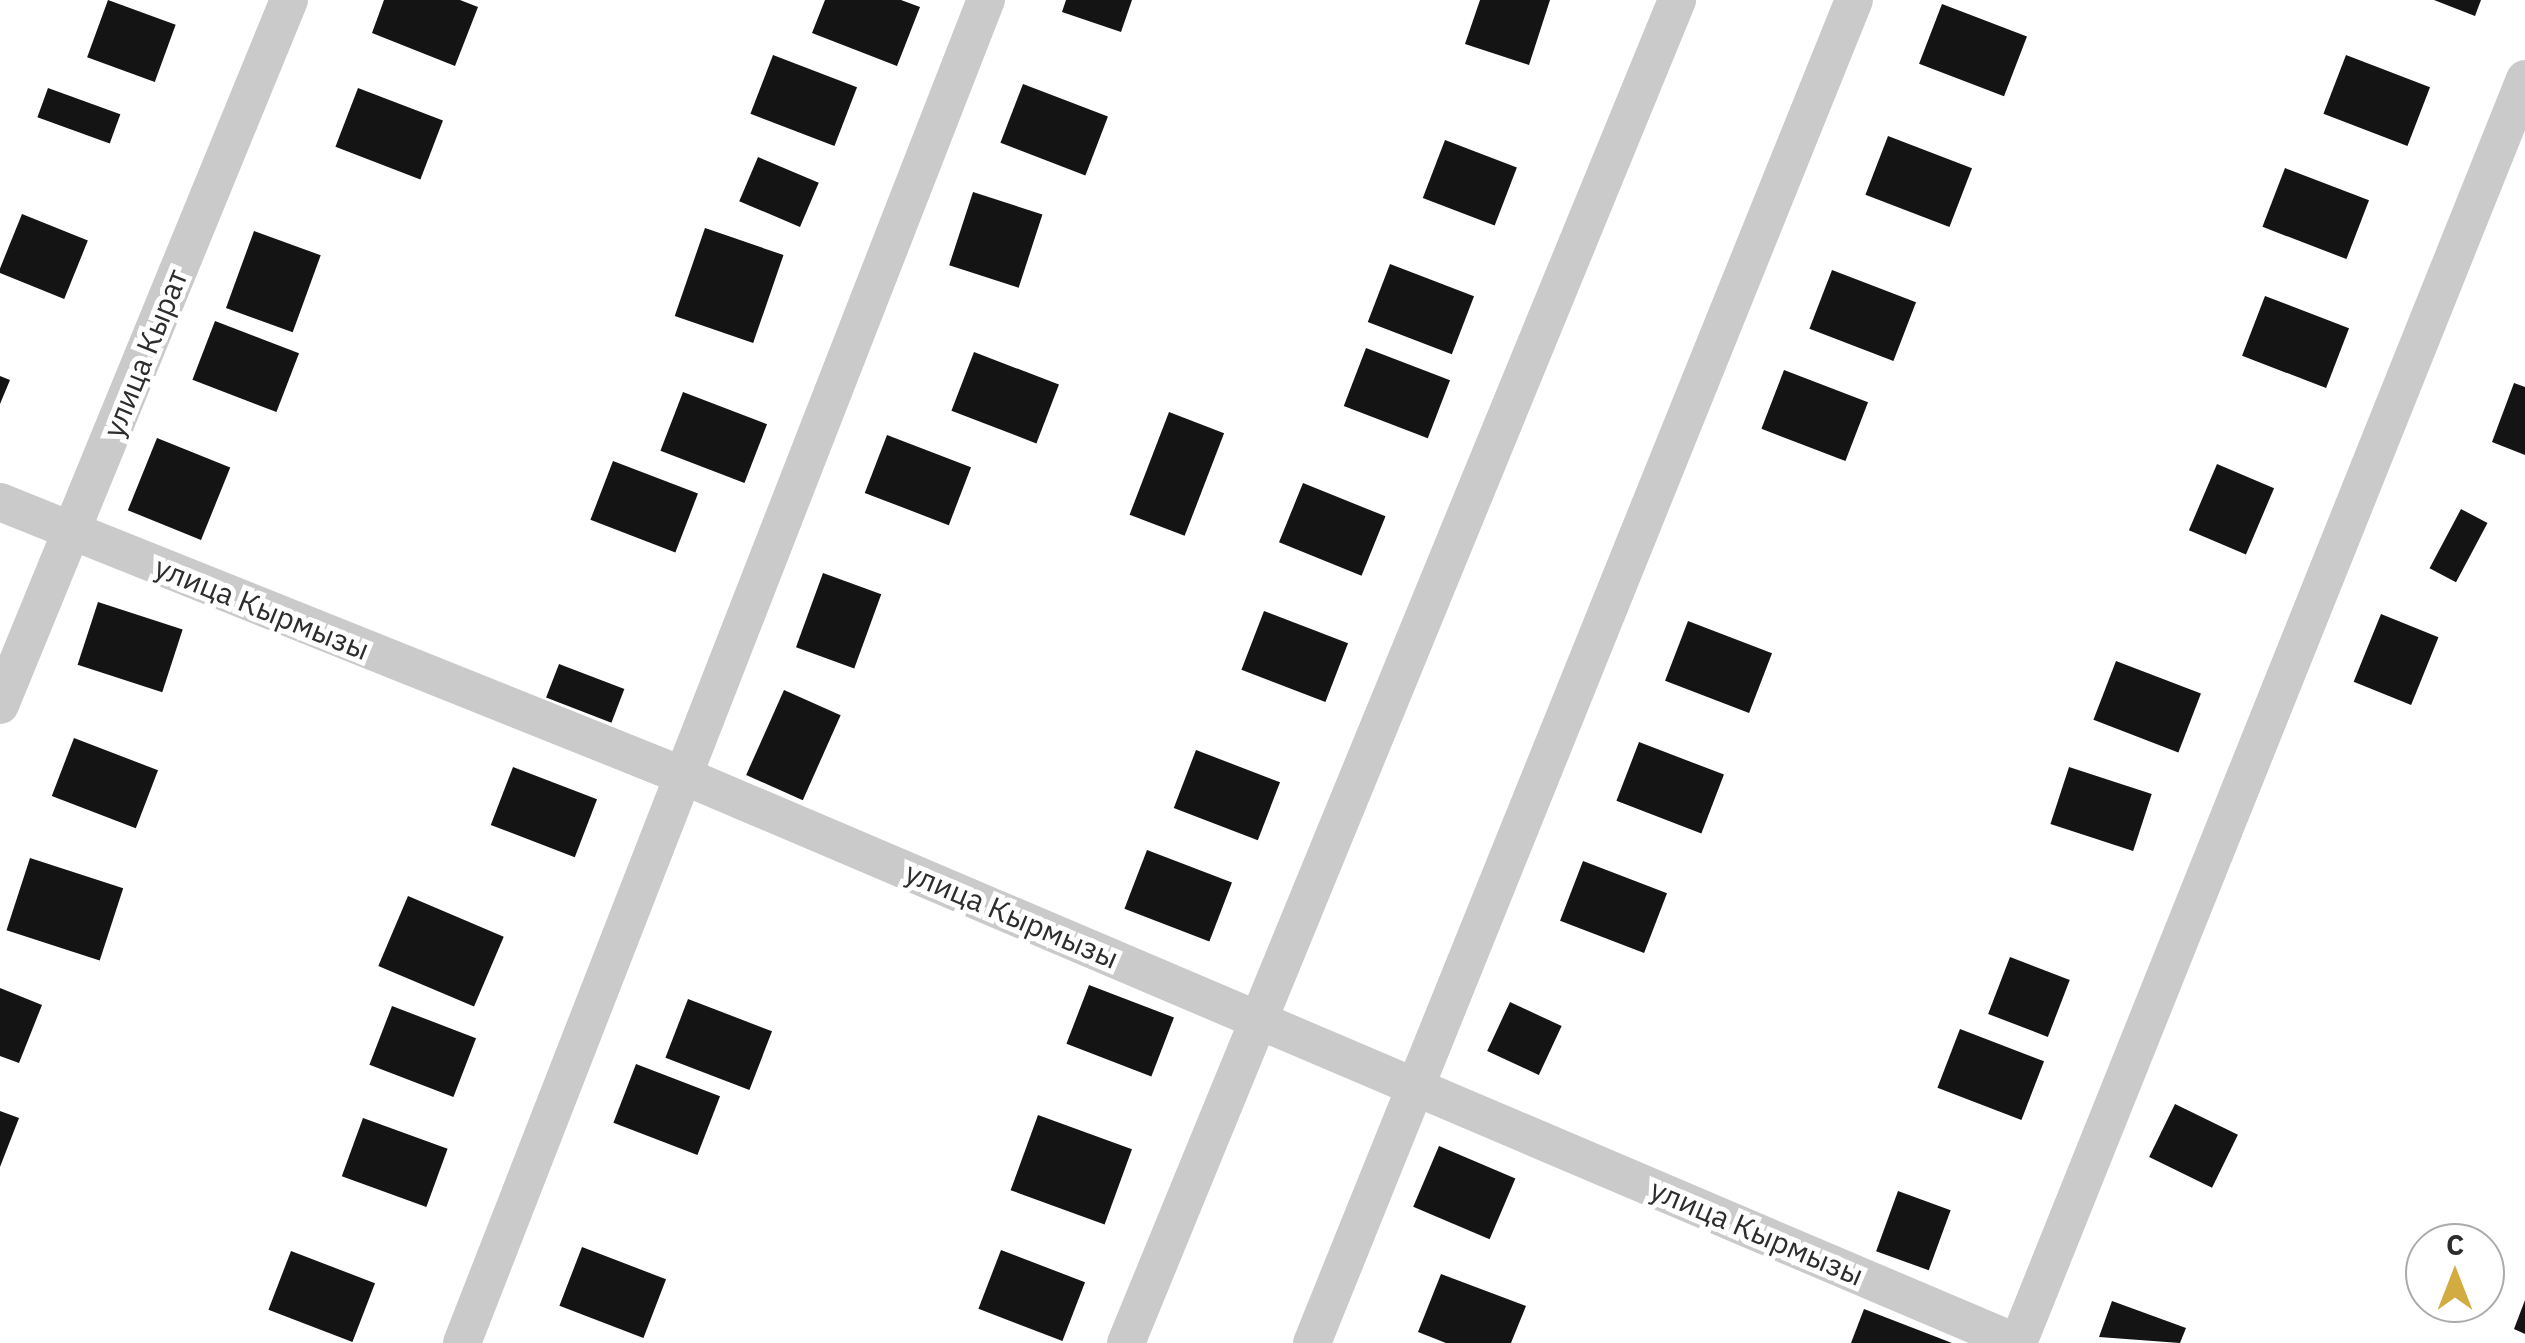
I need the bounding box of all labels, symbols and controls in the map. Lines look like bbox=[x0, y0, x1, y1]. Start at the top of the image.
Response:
street label: улица Кырат bbox=[95, 264, 195, 442]
street label: улица Кырмызы bbox=[149, 549, 375, 667]
street label: улица Кырмызы bbox=[900, 854, 1124, 976]
street label: улица Кырмызы bbox=[1645, 1171, 1869, 1293]
north arrow bbox=[2405, 1223, 2505, 1323]
text: С bbox=[2446, 1226, 2464, 1263]

